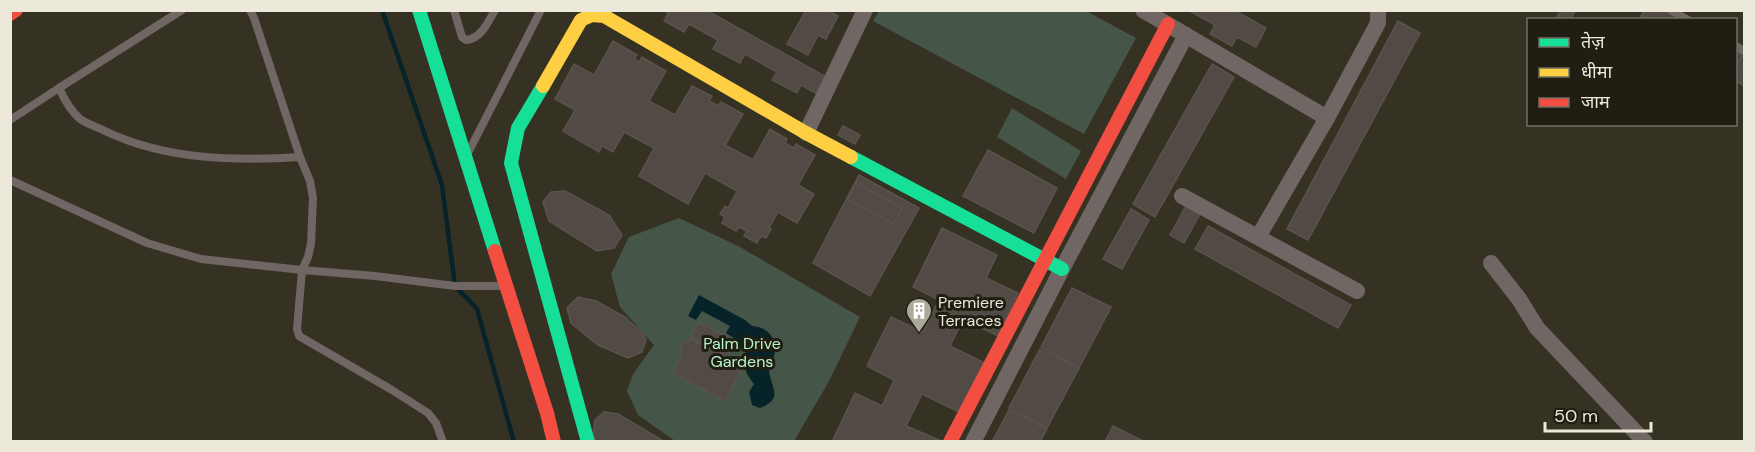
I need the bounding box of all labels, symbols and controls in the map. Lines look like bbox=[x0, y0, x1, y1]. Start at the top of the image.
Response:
legend bbox=[1527, 18, 1737, 126]
text: तेज़ bbox=[1581, 30, 1605, 54]
text: धीमा bbox=[1581, 60, 1612, 84]
text: जाम bbox=[1581, 90, 1611, 114]
place label: Premiere Terraces bbox=[938, 292, 1004, 331]
building icon: Premiere Terraces bbox=[904, 296, 934, 334]
park label: Palm Drive Gardens bbox=[703, 333, 781, 372]
scale bar bbox=[1545, 395, 1652, 433]
text: 50 m bbox=[1554, 404, 1598, 428]

